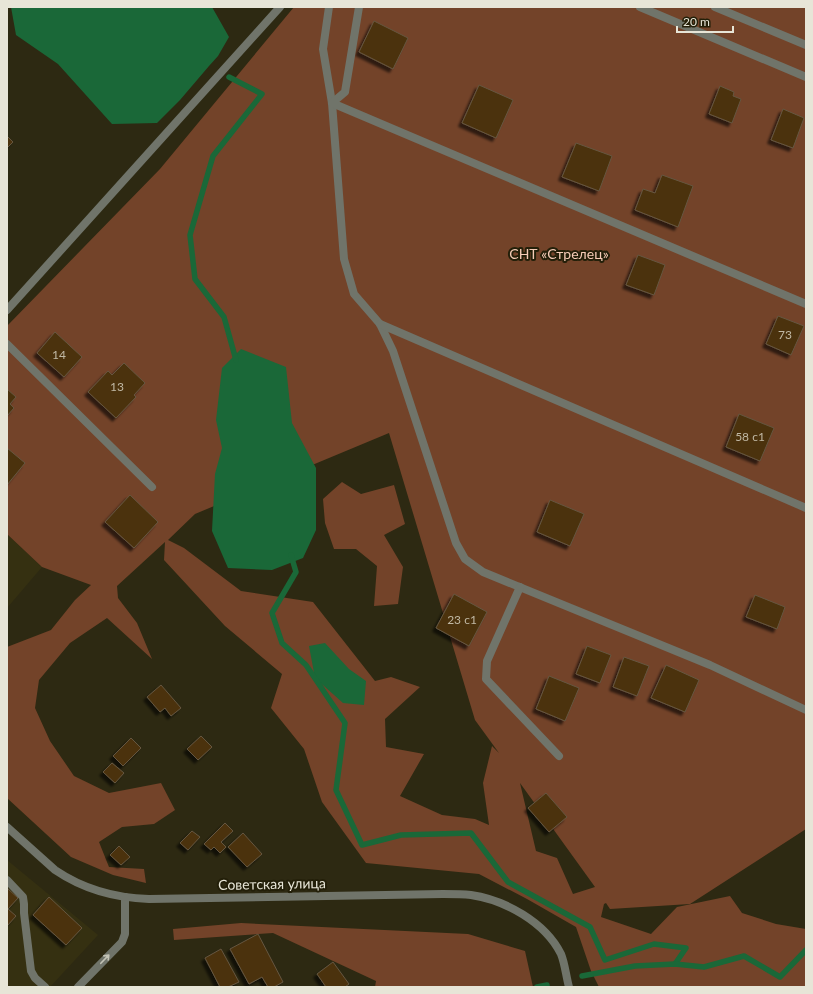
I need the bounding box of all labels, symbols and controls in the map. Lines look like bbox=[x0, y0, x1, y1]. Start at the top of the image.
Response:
scale bar bbox=[677, 8, 733, 34]
text: 20 m bbox=[683, 14, 710, 29]
park label: СНТ «Стрелец» bbox=[509, 245, 609, 262]
house number: 73 bbox=[778, 327, 792, 342]
house number: 14 bbox=[52, 347, 66, 362]
house number: 13 bbox=[110, 379, 124, 394]
house number: 58 с1 bbox=[735, 429, 765, 444]
house number: 23 с1 bbox=[447, 612, 477, 627]
street label: Советская улица bbox=[218, 874, 326, 893]
one-way arrow bbox=[100, 954, 110, 964]

